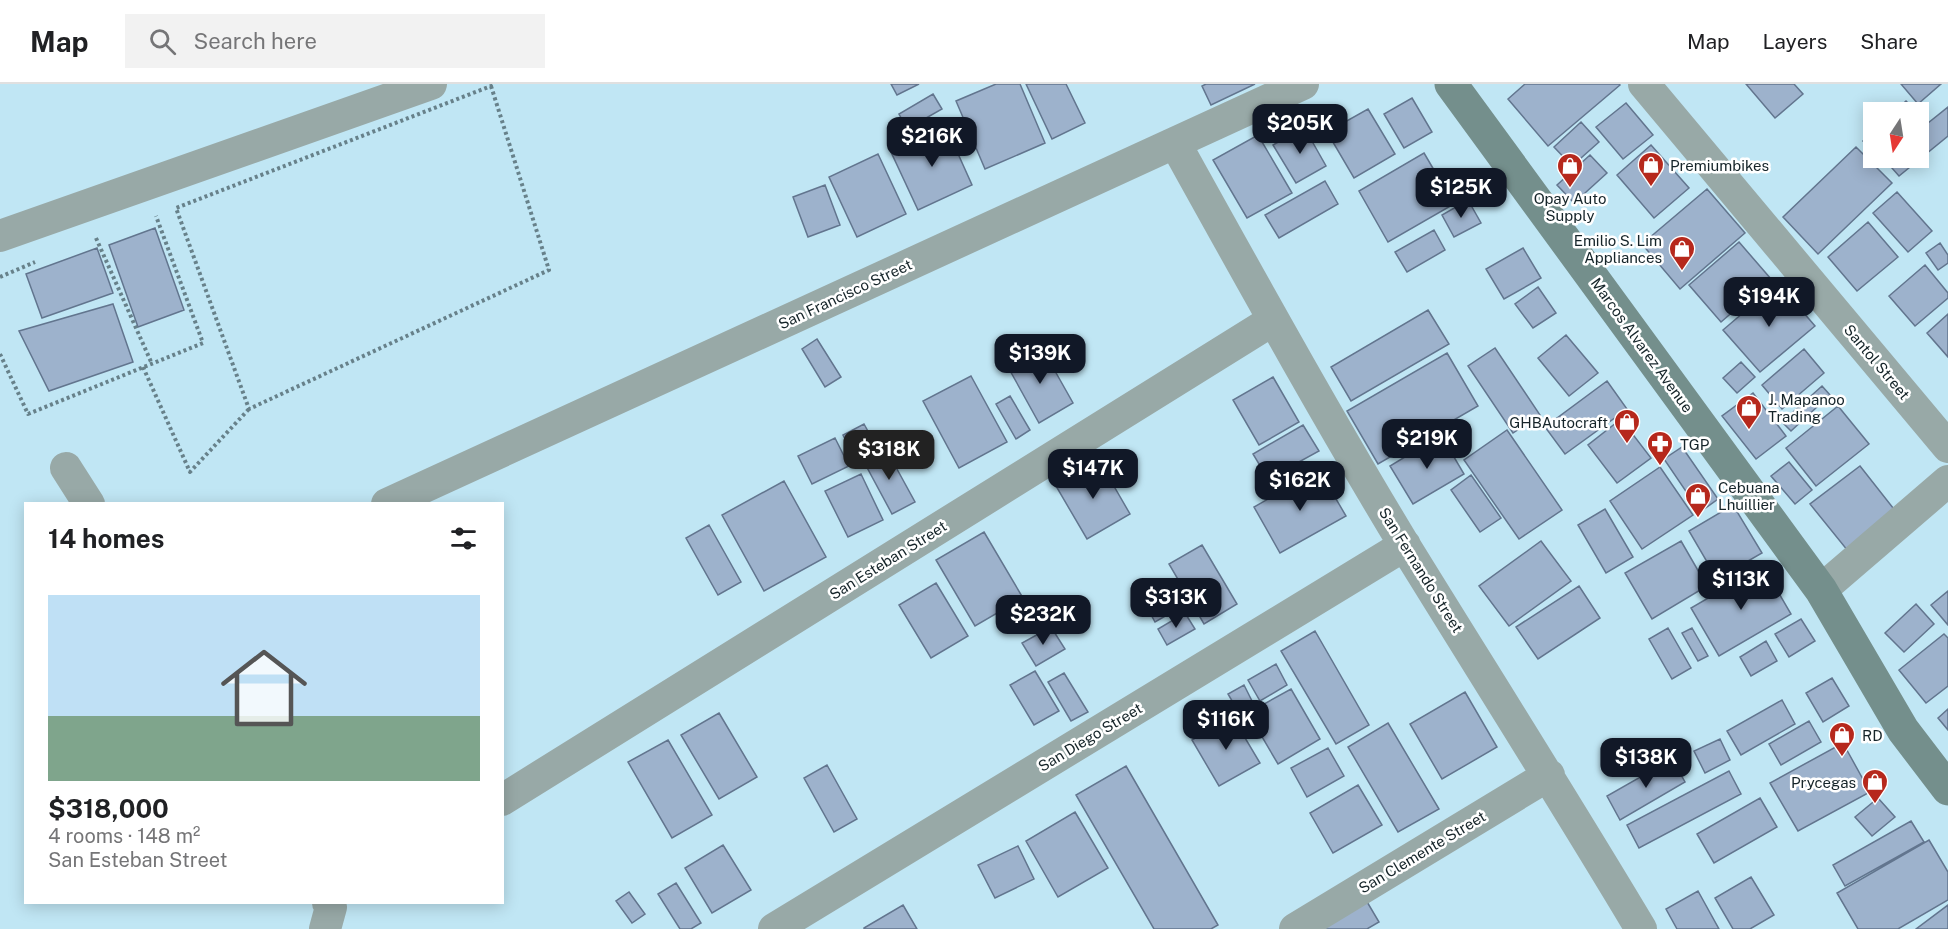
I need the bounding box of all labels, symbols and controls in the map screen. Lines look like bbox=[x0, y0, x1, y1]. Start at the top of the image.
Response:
search box bbox=[125, 14, 545, 68]
text: Map bbox=[30, 25, 89, 58]
icon: search bbox=[146, 25, 179, 58]
text: Search here bbox=[194, 28, 317, 54]
text: Map bbox=[1687, 29, 1730, 54]
text: Layers bbox=[1763, 29, 1827, 54]
text: Share bbox=[1860, 29, 1918, 54]
north arrow bbox=[1863, 102, 1929, 168]
map controls bbox=[1863, 102, 1929, 168]
pin: $205K bbox=[1258, 104, 1342, 155]
text: $205K bbox=[1266, 111, 1334, 135]
pin: $216K bbox=[890, 117, 974, 168]
text: $216K bbox=[901, 124, 963, 148]
shop icon: Premiumbikes bbox=[1636, 150, 1666, 188]
shop icon: Opay Auto Supply bbox=[1555, 151, 1585, 189]
place label: Premiumbikes bbox=[1670, 157, 1769, 174]
pin: $125K bbox=[1419, 168, 1503, 219]
text: $125K bbox=[1430, 175, 1492, 199]
place label: Opay Auto Supply bbox=[1534, 190, 1606, 224]
place label: Emilio S. Lim Appliances bbox=[1574, 232, 1662, 266]
shop icon: Emilio S. Lim Appliances bbox=[1667, 234, 1697, 272]
street label: San Francisco Street bbox=[776, 256, 915, 332]
street label: Marcos Alvarez Avenue bbox=[1588, 274, 1696, 416]
pin: $194K bbox=[1727, 277, 1811, 328]
text: $194K bbox=[1738, 284, 1800, 308]
street label: Santol Street bbox=[1841, 321, 1913, 403]
pin: $139K bbox=[998, 334, 1082, 385]
text: $139K bbox=[1009, 341, 1071, 365]
place label: J. Mapanoo Trading bbox=[1768, 391, 1845, 425]
shop icon: J. Mapanoo Trading bbox=[1734, 393, 1764, 431]
shop icon: GHBAutocraft bbox=[1612, 407, 1642, 445]
place label: GHBAutocraft bbox=[1509, 414, 1608, 431]
pin: $219K bbox=[1385, 419, 1469, 470]
text: $219K bbox=[1396, 426, 1458, 450]
pharmacy icon: TGP bbox=[1645, 429, 1675, 467]
pin: $318K bbox=[847, 430, 931, 481]
place label: TGP bbox=[1680, 436, 1710, 453]
text: $318K bbox=[857, 437, 921, 461]
pin: $147K bbox=[1051, 449, 1135, 500]
text: $147K bbox=[1062, 456, 1124, 480]
pin: $162K bbox=[1258, 461, 1342, 512]
text: $162K bbox=[1269, 468, 1331, 492]
place label: Cebuana Lhuillier bbox=[1718, 479, 1780, 513]
shop icon: Cebuana Lhuillier bbox=[1683, 481, 1713, 519]
street label: San Fernando Street bbox=[1376, 504, 1466, 636]
street label: San Esteban Street bbox=[826, 517, 950, 603]
icon: filters bbox=[447, 522, 480, 555]
text: 14 homes bbox=[48, 523, 164, 554]
pin: $113K bbox=[1699, 560, 1783, 611]
text: $113K bbox=[1712, 567, 1770, 591]
pin: $313K bbox=[1134, 578, 1218, 629]
text: $313K bbox=[1144, 585, 1208, 609]
pin: $232K bbox=[1001, 595, 1085, 646]
text: $232K bbox=[1010, 602, 1076, 626]
icon: home bbox=[210, 634, 318, 742]
street label: San Diego Street bbox=[1035, 699, 1145, 775]
pin: $116K bbox=[1184, 700, 1268, 751]
text: $116K bbox=[1197, 707, 1255, 731]
shop icon: RD bbox=[1827, 720, 1857, 758]
place label: RD bbox=[1862, 727, 1883, 744]
pin: $138K bbox=[1604, 738, 1688, 789]
text: $138K bbox=[1614, 745, 1678, 769]
shop icon: Prycegas bbox=[1860, 767, 1890, 805]
place label: Prycegas bbox=[1791, 774, 1856, 791]
text: $318,000 bbox=[48, 793, 169, 824]
street label: San Clemente Street bbox=[1356, 807, 1489, 897]
text: 4 rooms · 148 m² bbox=[48, 824, 200, 848]
text: San Esteban Street bbox=[48, 848, 227, 872]

